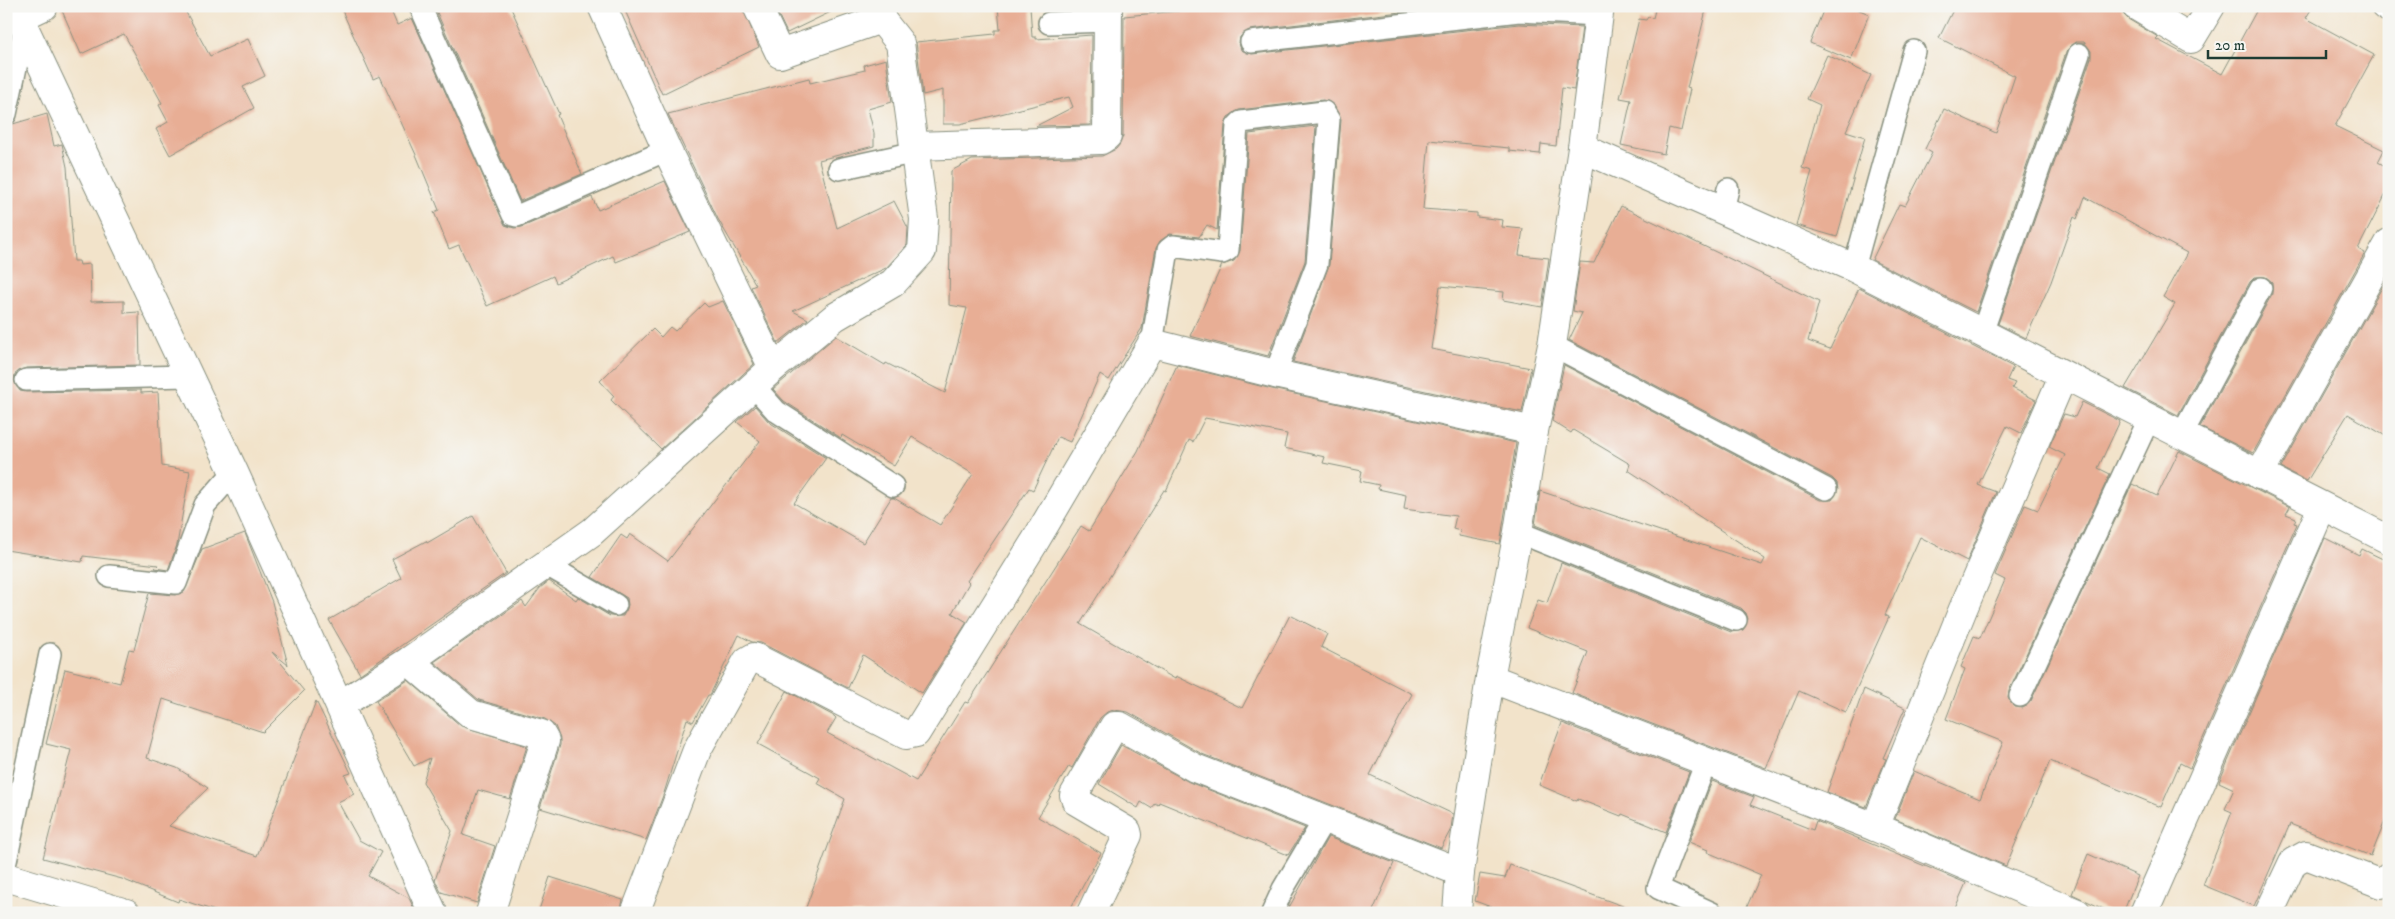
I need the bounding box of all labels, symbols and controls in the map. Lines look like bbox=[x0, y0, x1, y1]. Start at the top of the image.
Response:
scale bar bbox=[2208, 28, 2325, 60]
text: 20 m bbox=[2215, 36, 2245, 55]

